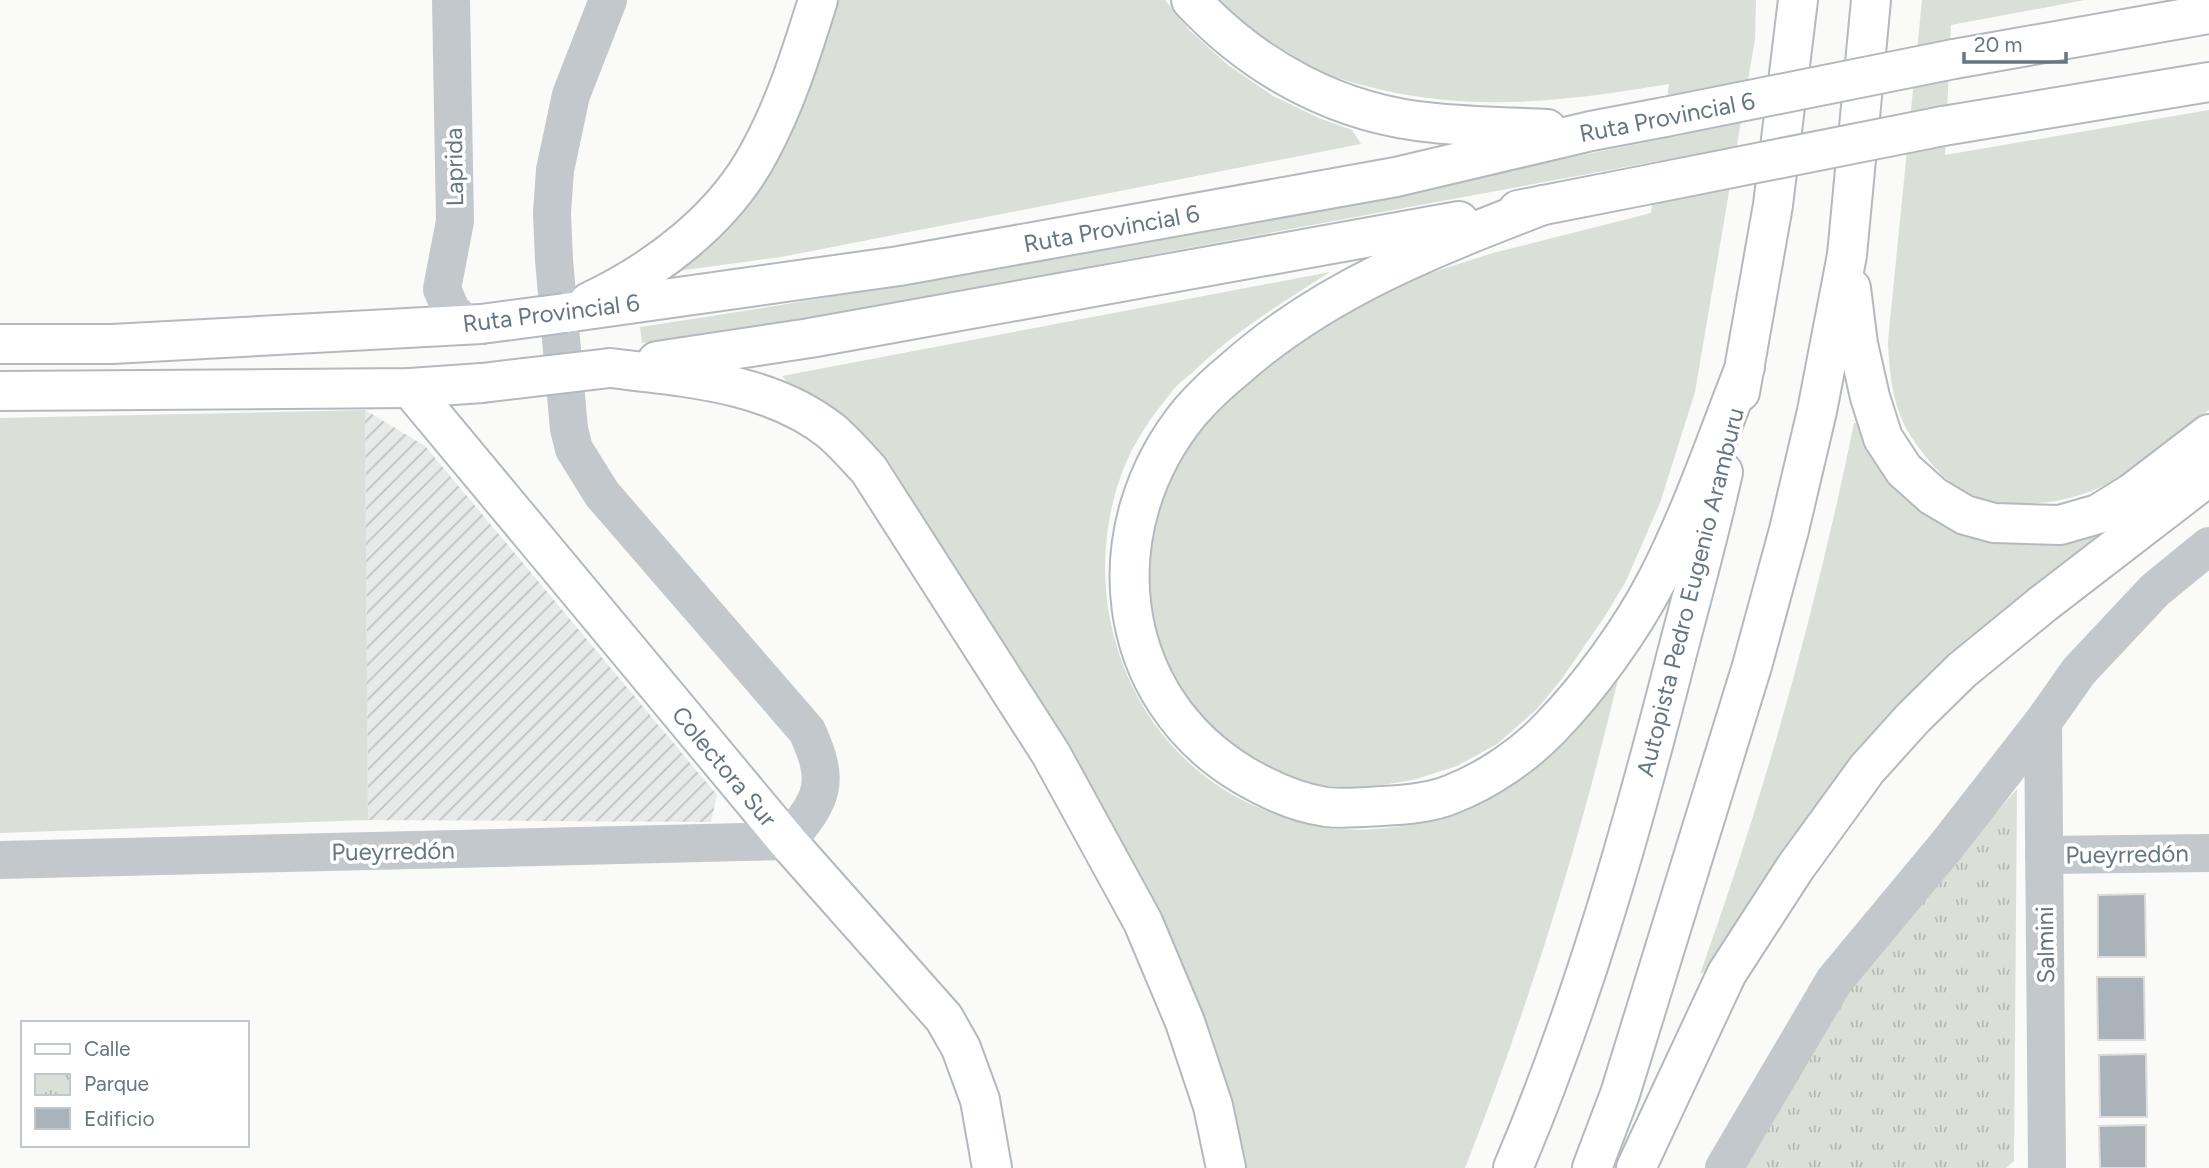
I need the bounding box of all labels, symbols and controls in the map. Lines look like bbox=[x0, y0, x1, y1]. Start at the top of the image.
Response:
scale bar bbox=[1964, 21, 2066, 65]
text: 20 m bbox=[1974, 32, 2022, 57]
street label: Ruta Provincial 6 bbox=[1577, 86, 1757, 148]
street label: Laprida bbox=[439, 127, 469, 207]
street label: Ruta Provincial 6 bbox=[1021, 198, 1202, 258]
street label: Ruta Provincial 6 bbox=[461, 288, 641, 338]
street label: Autopista Pedro Eugenio Aramburu bbox=[1630, 405, 1750, 779]
street label: Colectora Sur bbox=[666, 700, 783, 832]
street label: Pueyrredón bbox=[331, 835, 455, 867]
street label: Pueyrredón bbox=[2065, 838, 2189, 870]
street label: Salmini bbox=[2030, 906, 2060, 984]
legend bbox=[21, 1021, 248, 1147]
text: Calle bbox=[84, 1036, 131, 1061]
text: Parque bbox=[84, 1071, 149, 1096]
text: Edificio bbox=[84, 1106, 155, 1131]

